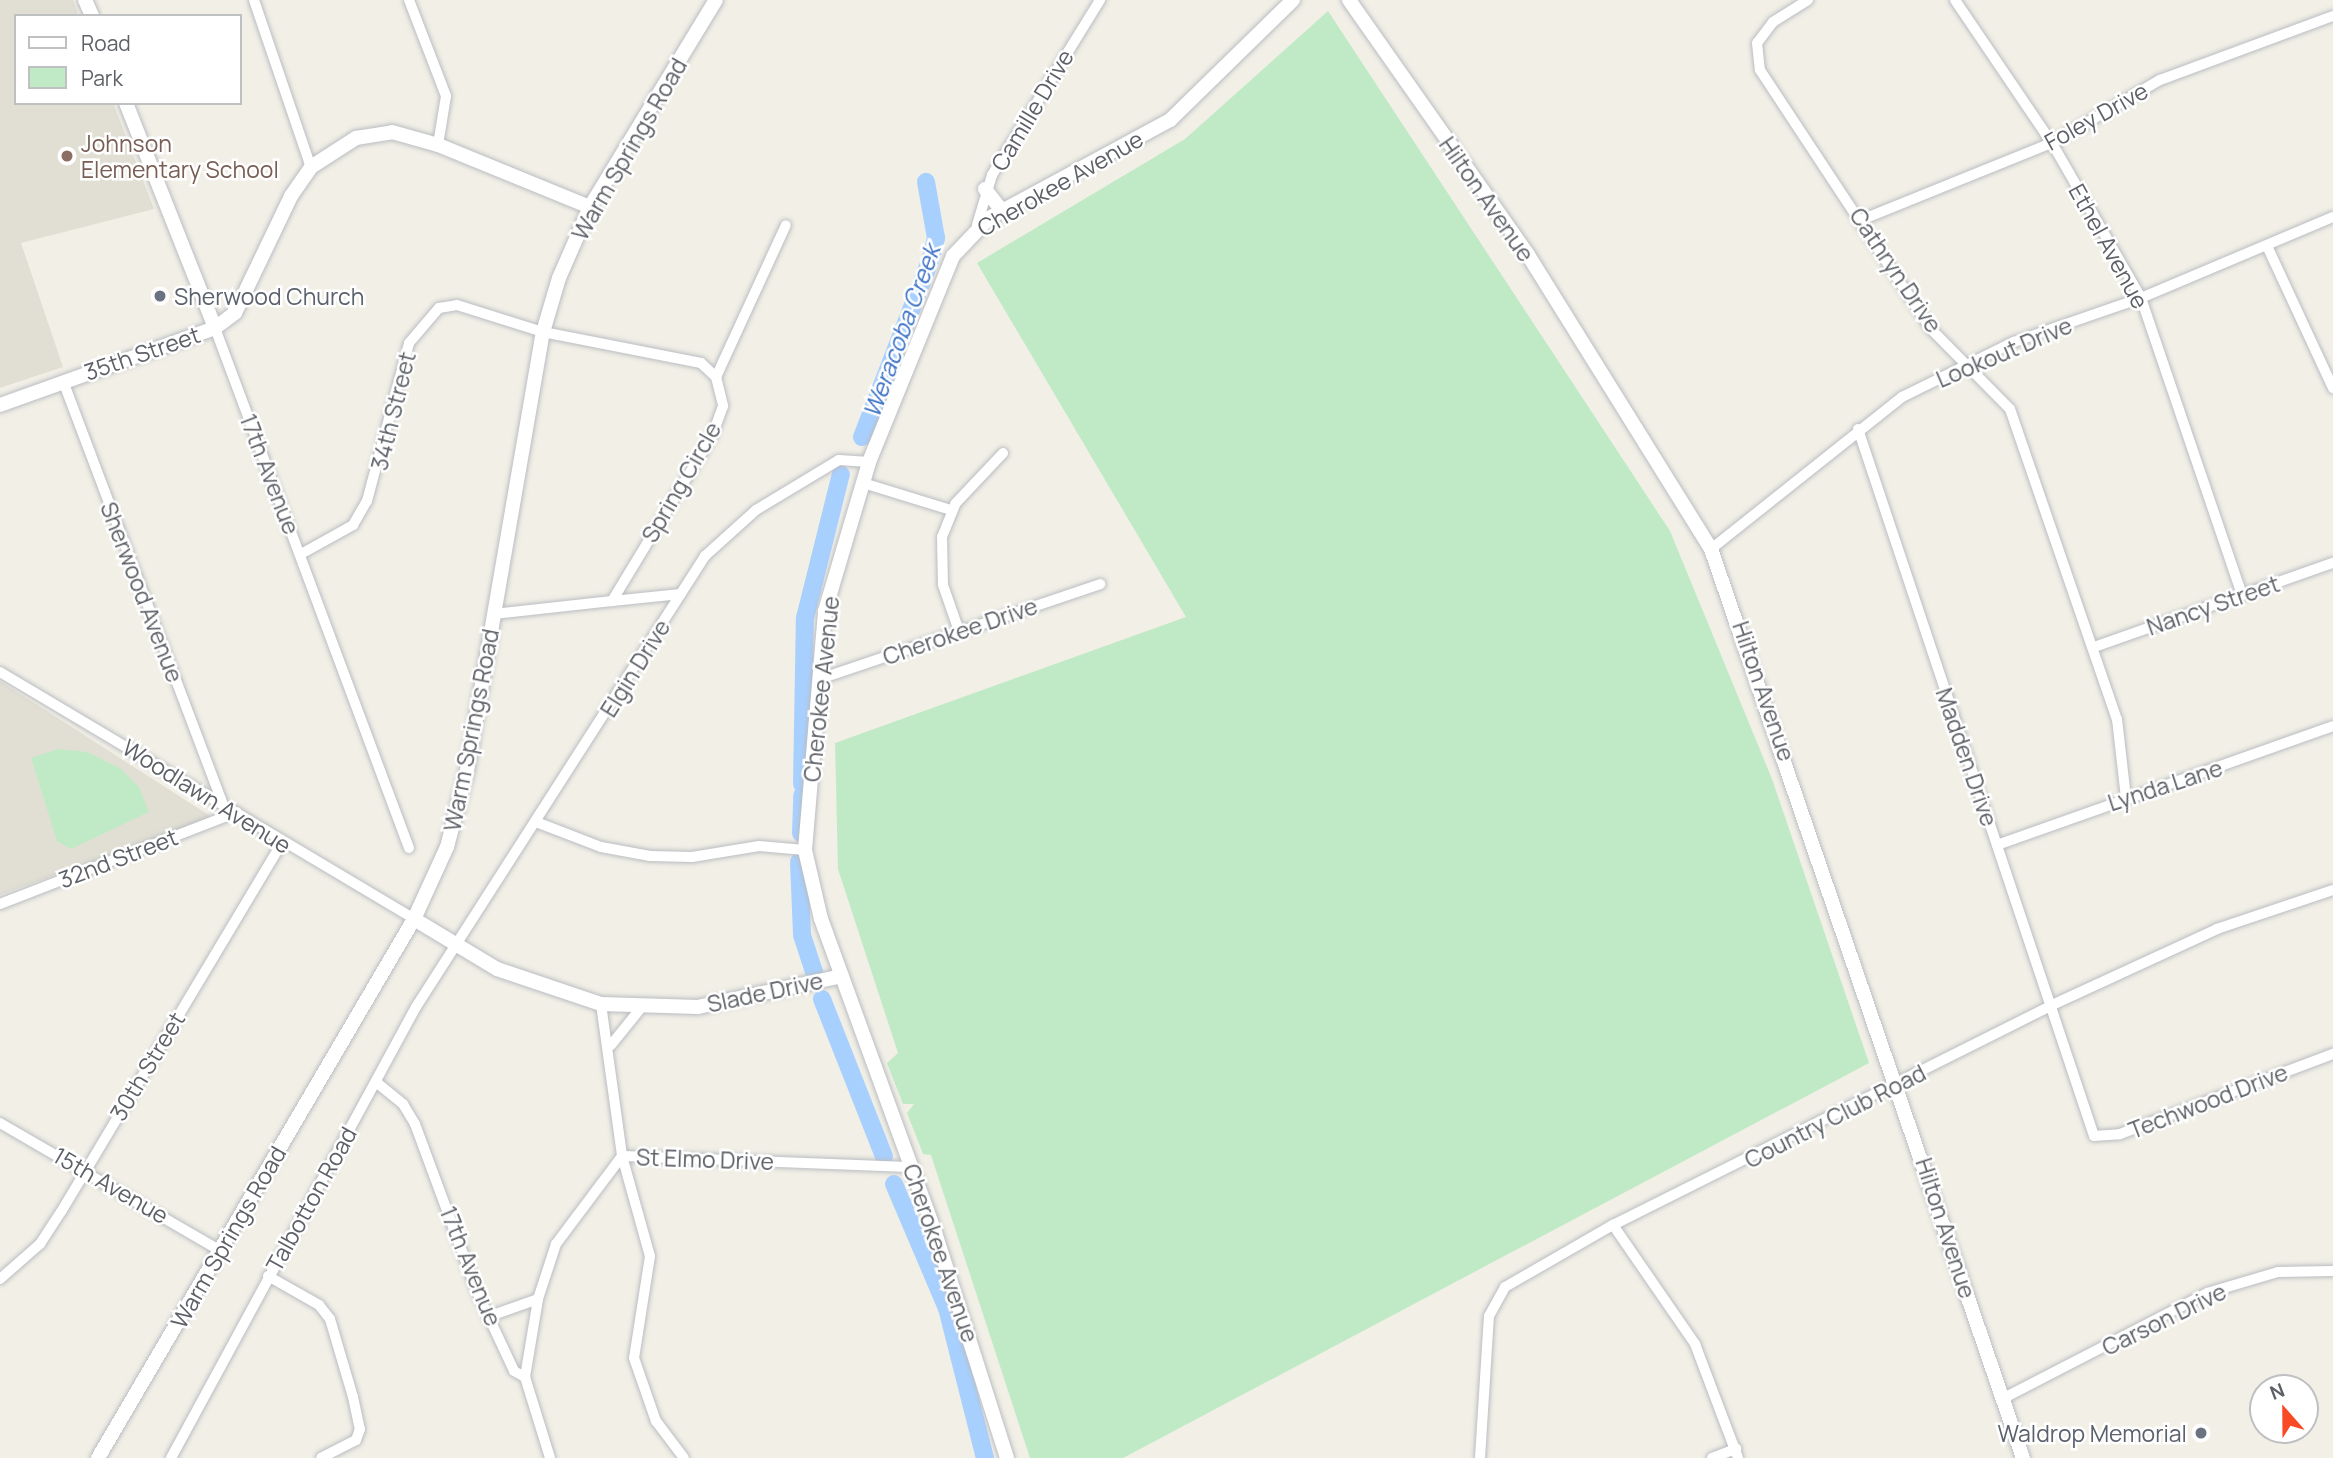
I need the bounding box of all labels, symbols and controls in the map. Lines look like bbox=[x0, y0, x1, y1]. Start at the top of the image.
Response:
legend bbox=[14, 14, 242, 105]
text: Road bbox=[81, 29, 131, 57]
street label: Camille Drive bbox=[985, 44, 1079, 176]
street label: Warm Springs Road bbox=[566, 53, 692, 245]
text: Park bbox=[81, 64, 123, 92]
street label: Foley Drive bbox=[2039, 76, 2153, 156]
street label: Cherokee Avenue bbox=[972, 124, 1148, 242]
place label: Johnson Elementary School bbox=[81, 129, 279, 183]
street label: Hilton Avenue bbox=[1434, 131, 1540, 267]
marker: Johnson Elementary School bbox=[59, 148, 75, 164]
street label: Ethel Avenue bbox=[2063, 179, 2155, 313]
street label: Cathryn Drive bbox=[1844, 202, 1948, 338]
water label: Weracoba Creek bbox=[856, 241, 946, 421]
place label: Sherwood Church bbox=[174, 282, 364, 310]
marker: Sherwood Church bbox=[152, 288, 168, 304]
street label: Lookout Drive bbox=[1932, 311, 2076, 393]
street label: 35th Street bbox=[80, 320, 204, 386]
street label: 34th Street bbox=[365, 349, 421, 473]
street label: 17th Avenue bbox=[234, 410, 306, 538]
street label: Spring Circle bbox=[635, 417, 727, 547]
street label: Sherwood Avenue bbox=[95, 498, 189, 686]
street label: Nancy Street bbox=[2143, 569, 2283, 641]
street label: Cherokee Drive bbox=[879, 592, 1041, 670]
street label: Cherokee Avenue bbox=[798, 595, 844, 783]
street label: Elgin Drive bbox=[594, 614, 676, 722]
street label: Hilton Avenue bbox=[1727, 618, 1801, 764]
street label: Warm Springs Road bbox=[438, 626, 504, 834]
street label: Madden Drive bbox=[1930, 684, 2004, 830]
street label: Woodlawn Avenue bbox=[118, 733, 296, 859]
street label: Lynda Lane bbox=[2104, 754, 2226, 816]
street label: 32nd Street bbox=[55, 823, 181, 893]
street label: Slade Drive bbox=[705, 966, 825, 1018]
street label: 30th Street bbox=[104, 1007, 190, 1125]
street label: Country Club Road bbox=[1740, 1058, 1930, 1174]
street label: Techwood Drive bbox=[2125, 1058, 2291, 1144]
street label: Talbotton Road bbox=[260, 1122, 362, 1276]
street label: 15th Avenue bbox=[48, 1141, 174, 1229]
street label: Warm Springs Road bbox=[165, 1141, 291, 1333]
street label: St Elmo Drive bbox=[636, 1143, 774, 1175]
street label: Hilton Avenue bbox=[1910, 1154, 1982, 1302]
street label: Cherokee Avenue bbox=[898, 1160, 984, 1346]
street label: 17th Avenue bbox=[434, 1202, 508, 1330]
street label: Carson Drive bbox=[2097, 1277, 2231, 1361]
north arrow bbox=[2249, 1374, 2319, 1444]
text: N bbox=[2266, 1377, 2288, 1406]
place label: Waldrop Memorial bbox=[1998, 1419, 2187, 1447]
marker: Waldrop Memorial bbox=[2193, 1425, 2209, 1441]

